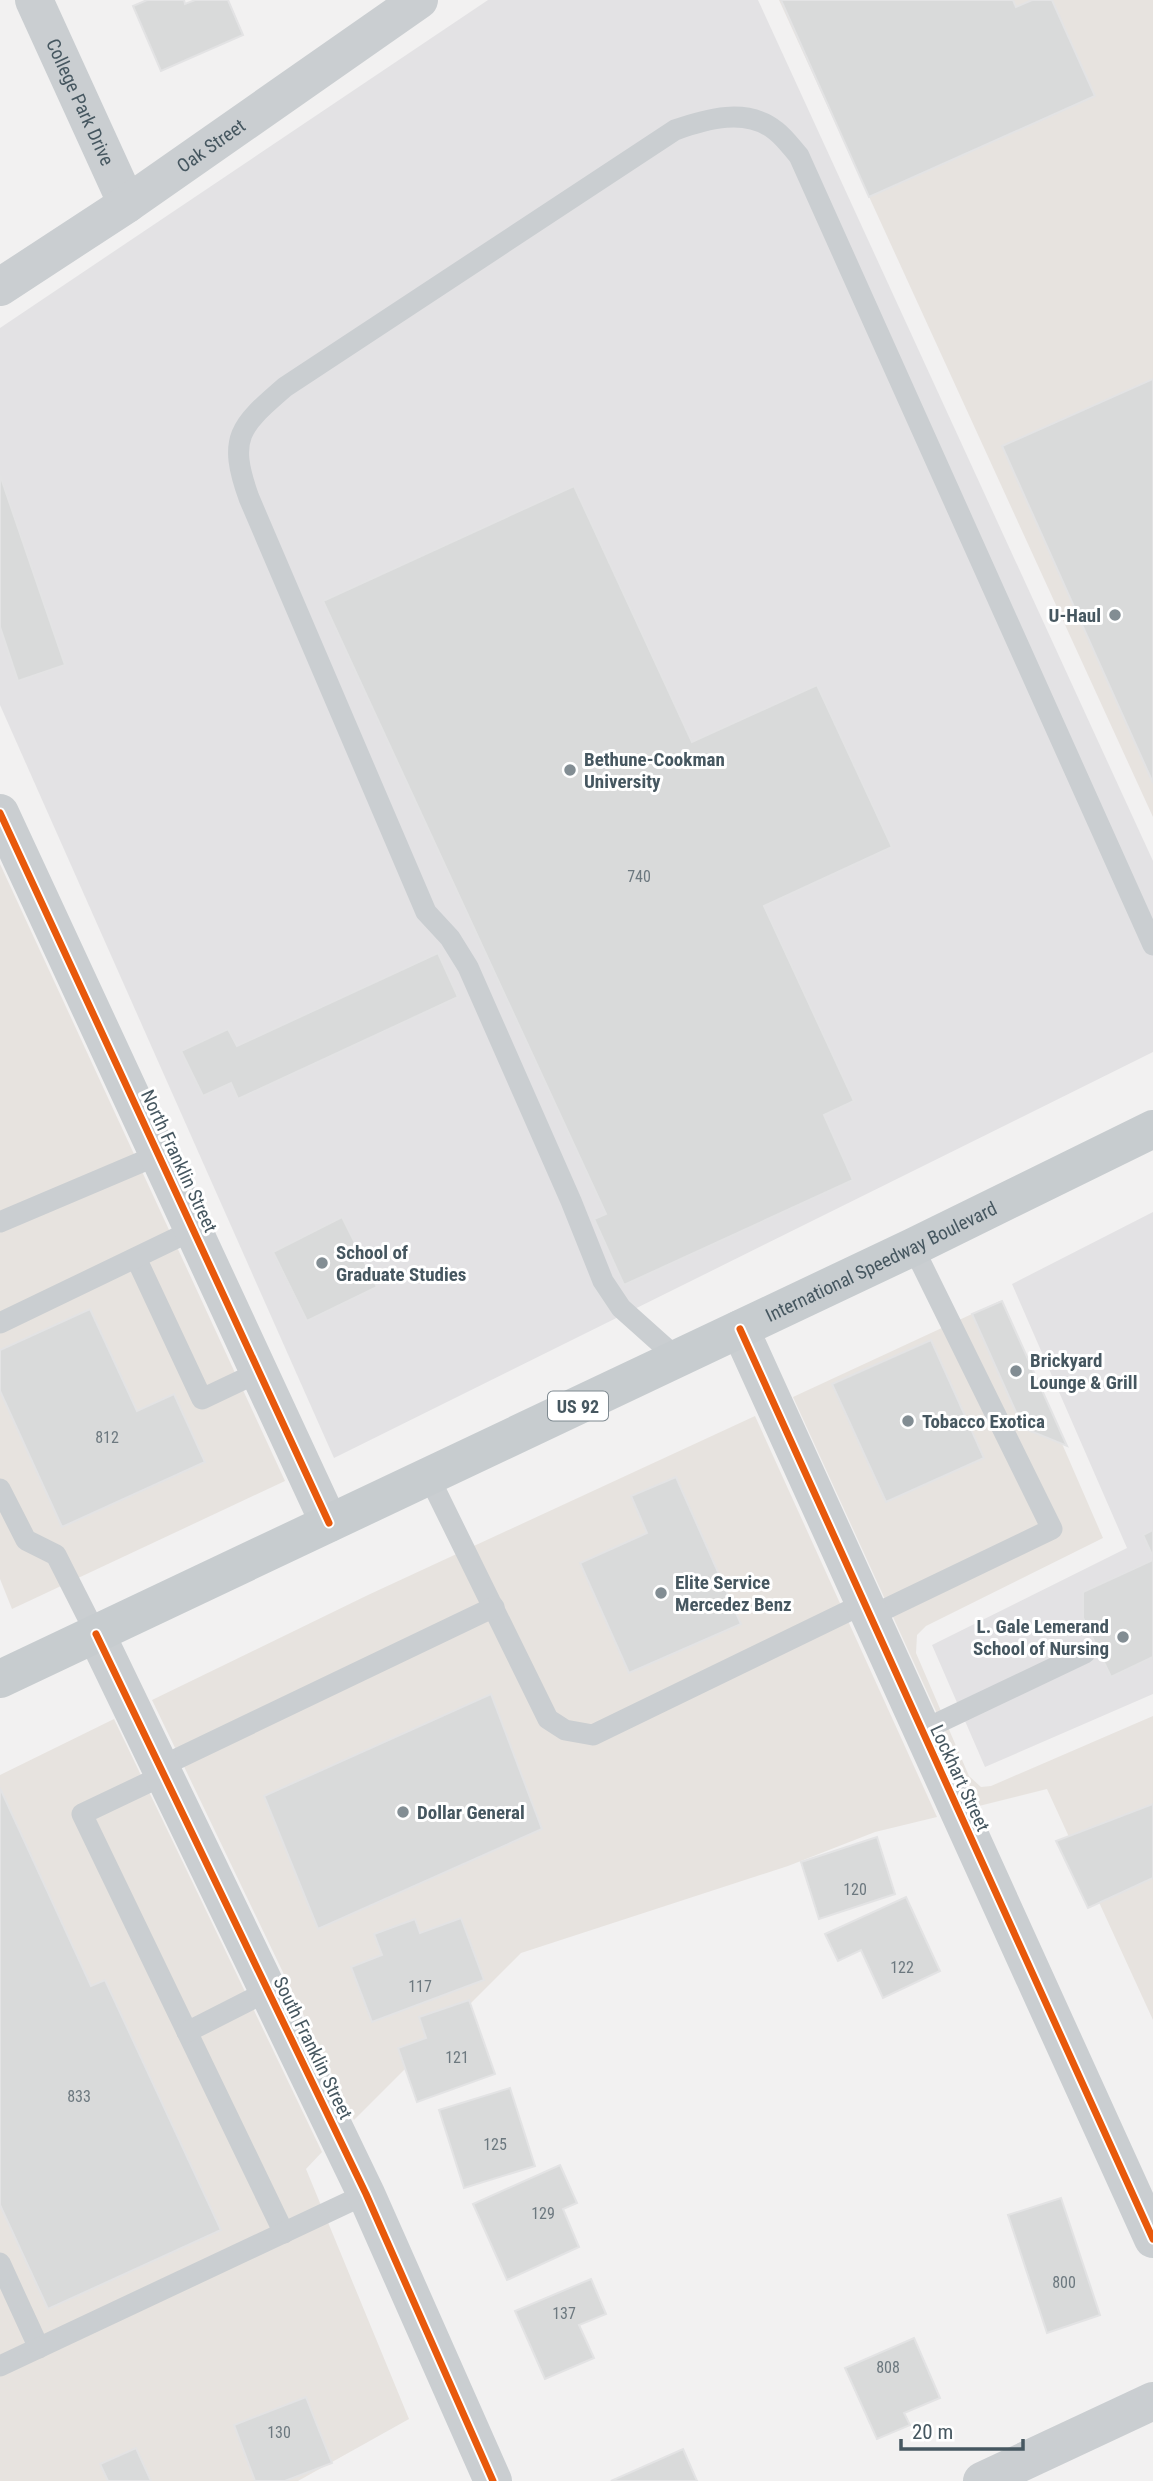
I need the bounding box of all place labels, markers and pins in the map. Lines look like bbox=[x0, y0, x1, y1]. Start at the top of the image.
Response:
place label: U-Haul bbox=[1049, 604, 1101, 627]
marker: U-Haul bbox=[1107, 607, 1123, 623]
place label: Bethune-Cookman University bbox=[584, 748, 725, 793]
marker: Bethune-Cookman University bbox=[562, 762, 578, 778]
place label: School of Graduate Studies bbox=[336, 1241, 466, 1286]
marker: School of Graduate Studies bbox=[314, 1255, 330, 1271]
place label: Brickyard Lounge & Grill bbox=[1030, 1349, 1137, 1394]
marker: Brickyard Lounge & Grill bbox=[1008, 1363, 1024, 1379]
place label: Tobacco Exotica bbox=[922, 1410, 1045, 1433]
marker: Tobacco Exotica bbox=[900, 1413, 916, 1429]
place label: Elite Service Mercedez Benz bbox=[675, 1571, 792, 1616]
marker: Elite Service Mercedez Benz bbox=[653, 1585, 669, 1601]
place label: L. Gale Lemerand School of Nursing bbox=[973, 1615, 1109, 1660]
marker: L. Gale Lemerand School of Nursing bbox=[1115, 1629, 1131, 1645]
place label: Dollar General bbox=[417, 1801, 525, 1824]
marker: Dollar General bbox=[395, 1804, 411, 1820]

